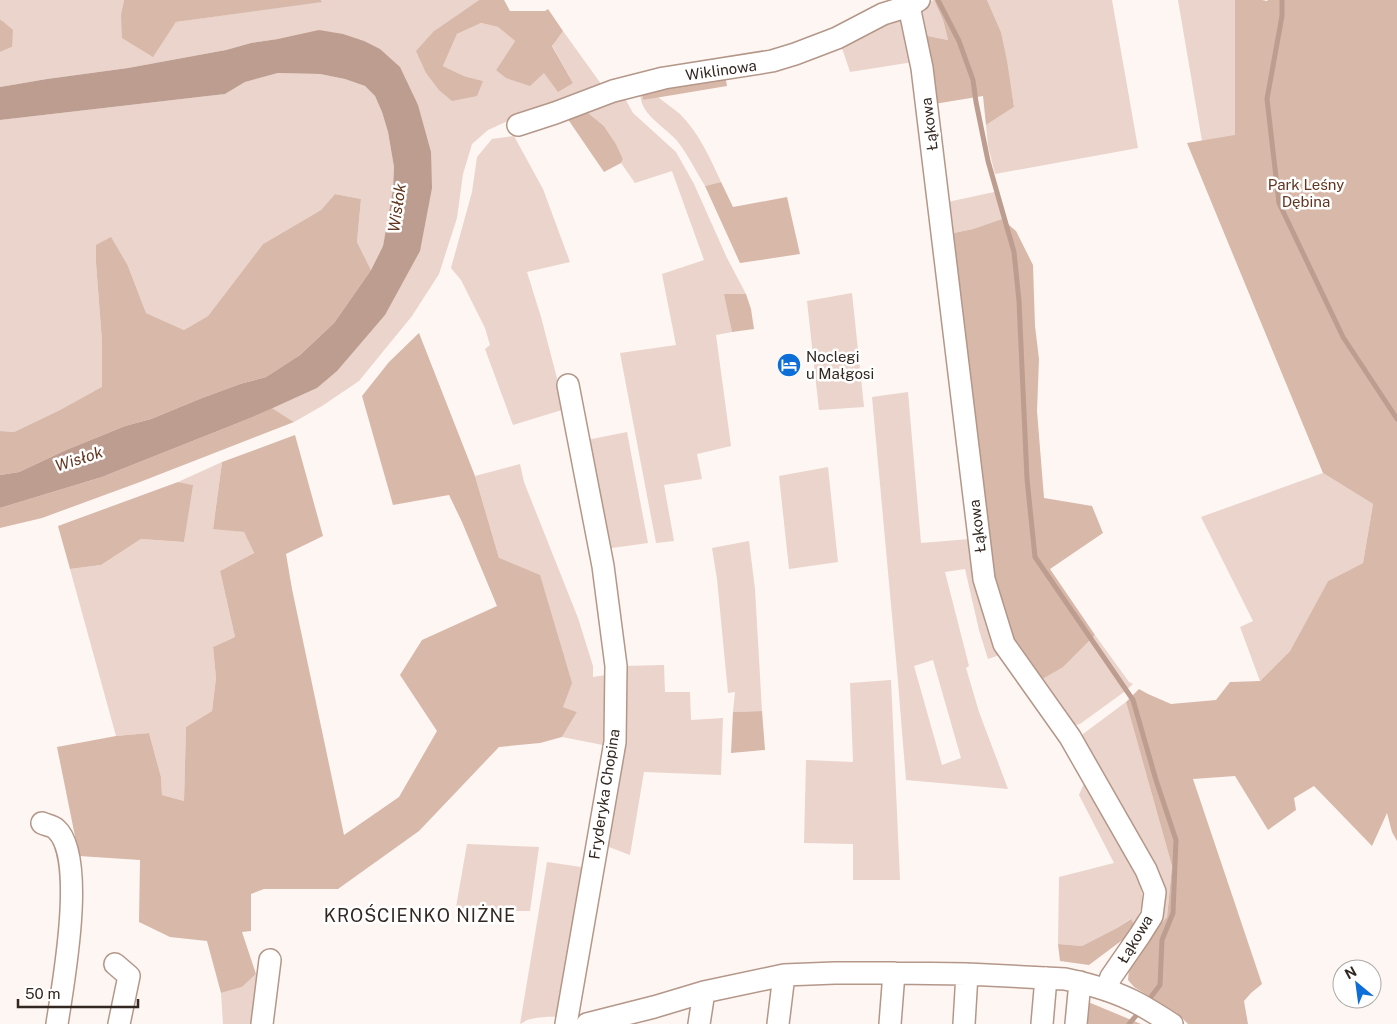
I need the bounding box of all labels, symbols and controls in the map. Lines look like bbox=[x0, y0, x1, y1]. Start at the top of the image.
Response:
street label: Wiklinowa bbox=[684, 57, 758, 83]
street label: Łąkowa bbox=[917, 97, 941, 151]
park label: Park Leśny Dębina bbox=[1268, 176, 1344, 210]
water label: Wisłok bbox=[384, 182, 410, 234]
place label: Noclegi u Małgosi bbox=[806, 348, 874, 382]
hotel icon: Noclegi u Małgosi bbox=[776, 352, 802, 378]
water label: Wisłok bbox=[53, 442, 106, 476]
street label: Łąkowa bbox=[965, 499, 989, 553]
street label: Fryderyka Chopina bbox=[585, 728, 623, 860]
district label: KROŚCIENKO NIŻNE bbox=[324, 904, 516, 926]
street label: Łąkowa bbox=[1114, 912, 1156, 966]
north arrow bbox=[1332, 959, 1382, 1009]
text: N bbox=[1342, 963, 1359, 982]
scale bar bbox=[18, 976, 138, 1008]
text: 50 m bbox=[25, 985, 60, 1002]

